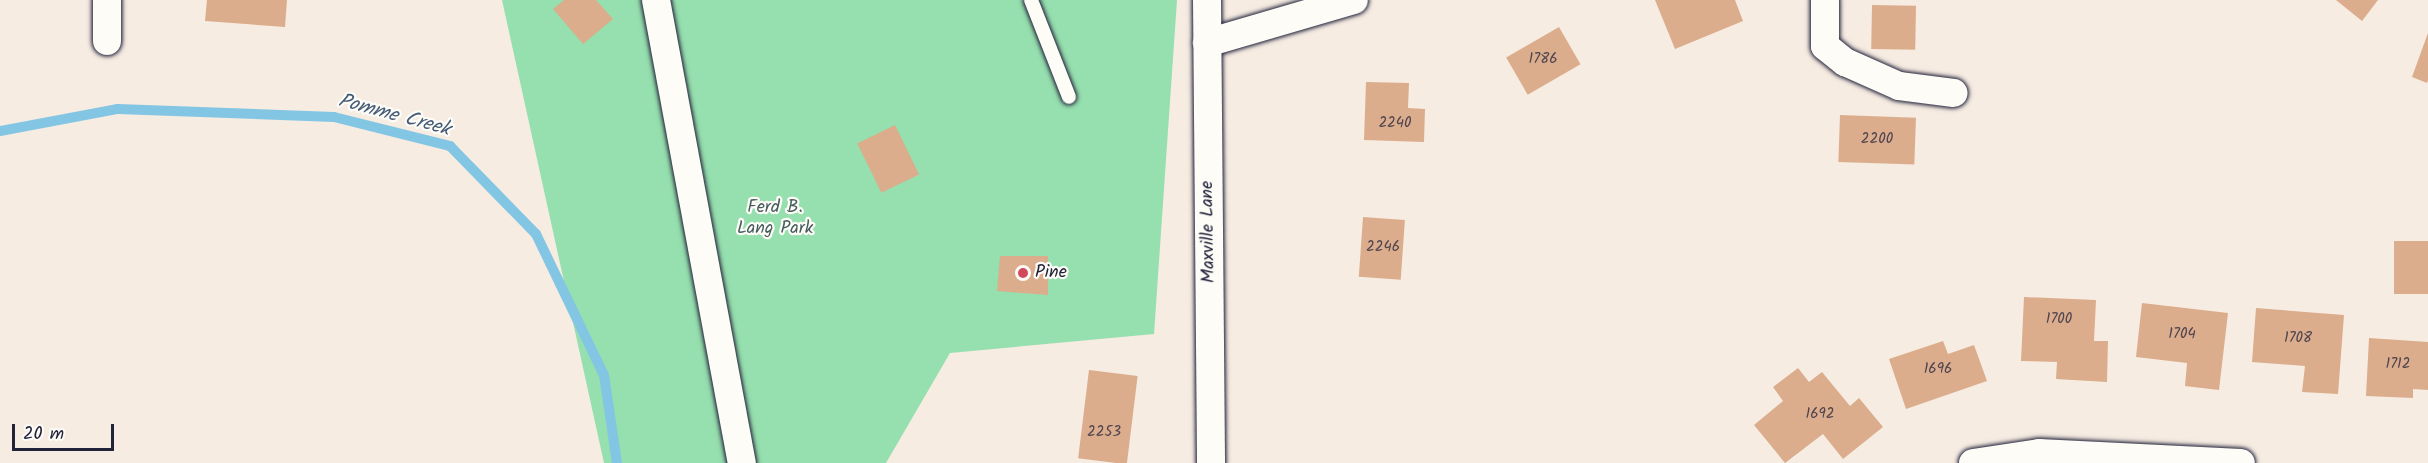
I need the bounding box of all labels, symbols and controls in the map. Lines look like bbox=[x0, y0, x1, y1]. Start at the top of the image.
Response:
house number: 1786 bbox=[1529, 51, 1557, 69]
water label: Pomme Creek bbox=[335, 90, 453, 142]
house number: 2240 bbox=[1378, 115, 1412, 133]
house number: 2200 bbox=[1861, 131, 1893, 149]
street label: Maxville Lane bbox=[1197, 181, 1221, 283]
park label: Ferd B. Lang Park bbox=[737, 198, 813, 240]
house number: 2246 bbox=[1366, 239, 1400, 257]
place label: Pine bbox=[1035, 262, 1067, 284]
marker: Pine bbox=[1016, 266, 1030, 280]
house number: 1700 bbox=[2046, 311, 2072, 329]
house number: 1704 bbox=[2168, 326, 2196, 344]
house number: 1708 bbox=[2284, 330, 2312, 348]
house number: 1712 bbox=[2385, 356, 2411, 374]
house number: 1696 bbox=[1924, 361, 1952, 379]
house number: 1692 bbox=[1805, 406, 1835, 424]
scale bar bbox=[15, 412, 117, 450]
text: 20 m bbox=[23, 420, 64, 449]
house number: 2253 bbox=[1087, 424, 1121, 442]

